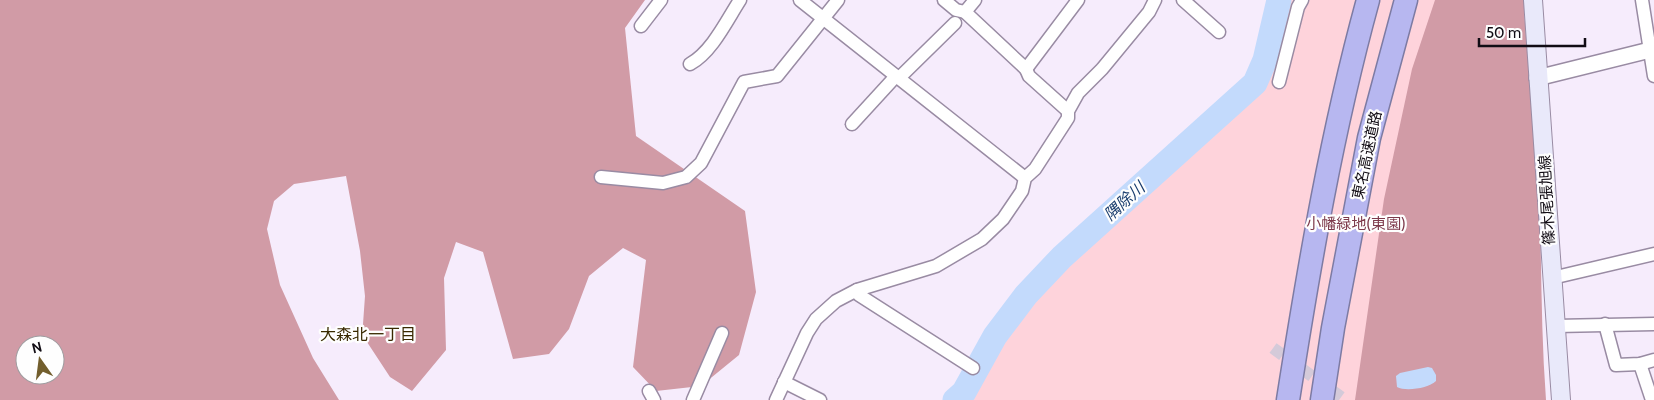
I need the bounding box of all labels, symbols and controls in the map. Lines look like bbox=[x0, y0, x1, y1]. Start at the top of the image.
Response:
scale bar bbox=[1479, 15, 1585, 47]
text: 50 m bbox=[1486, 24, 1521, 42]
street label: 東名高速道路 bbox=[1349, 109, 1385, 201]
street label: 篠木尾張旭線 bbox=[1536, 155, 1558, 245]
water label: 隅除川 bbox=[1100, 177, 1150, 224]
park label: 小幡緑地(東園) bbox=[1306, 215, 1406, 233]
district label: 大森北一丁目 bbox=[320, 325, 416, 344]
north arrow bbox=[15, 335, 65, 385]
text: N bbox=[30, 337, 44, 357]

